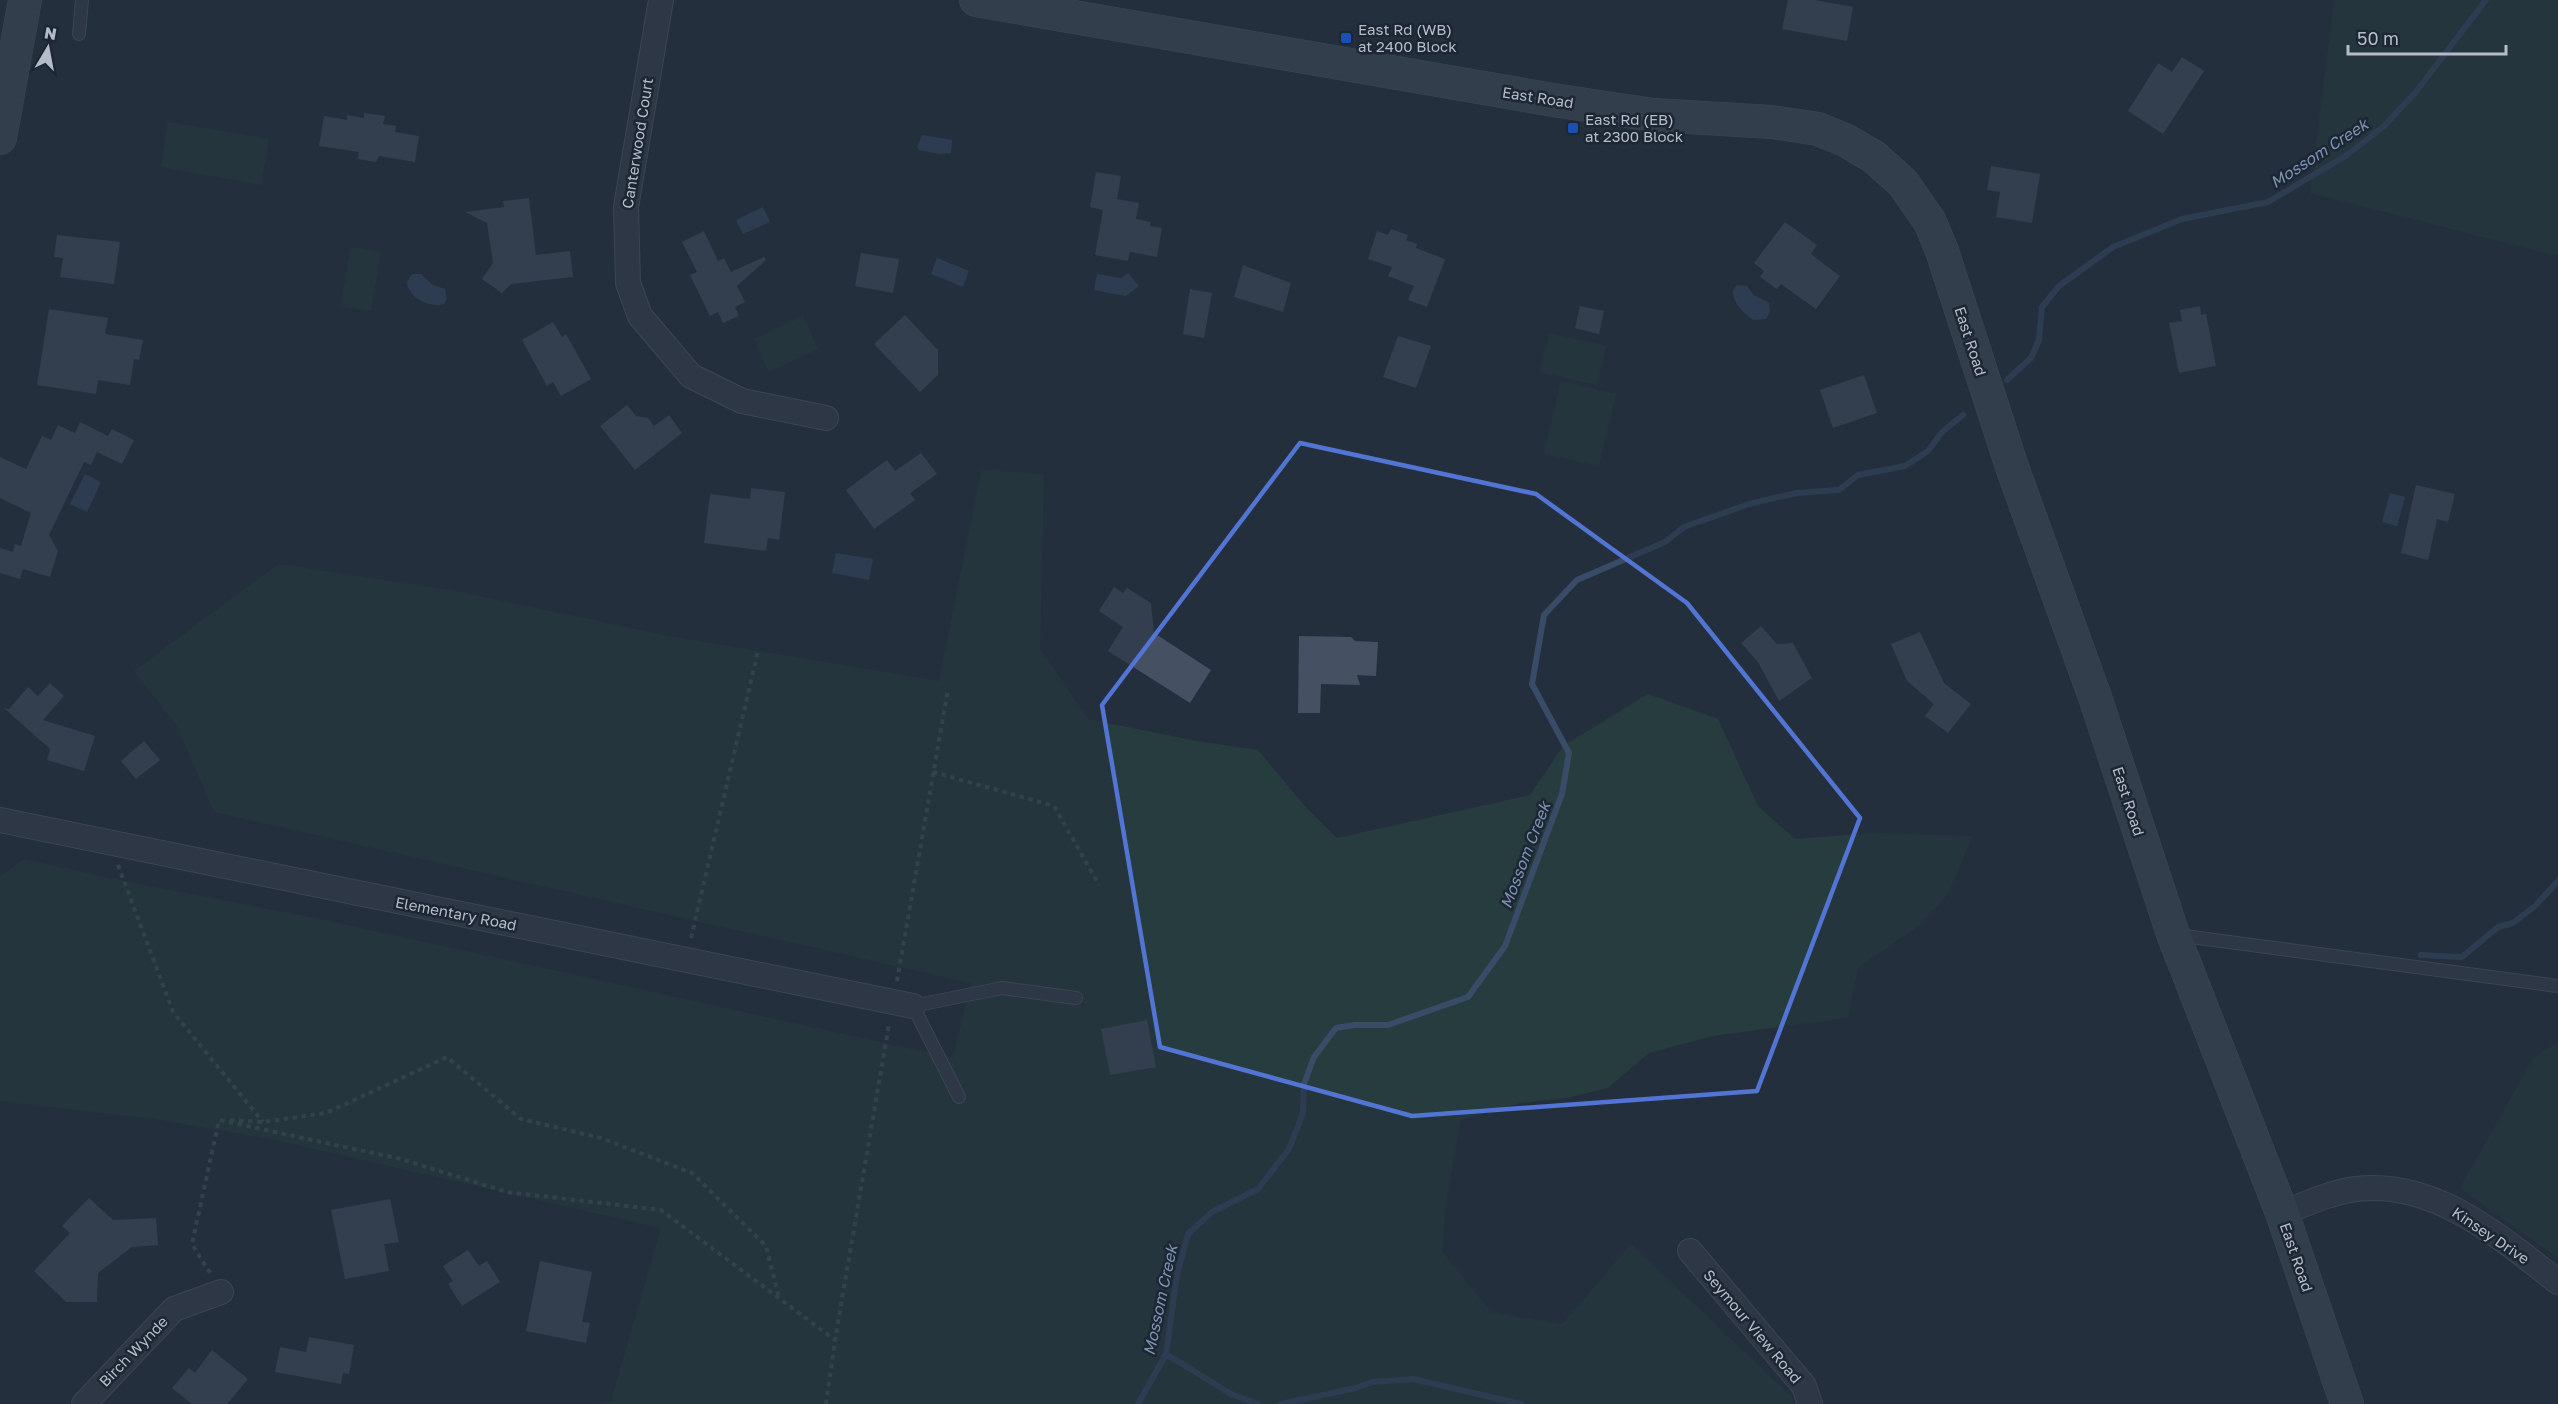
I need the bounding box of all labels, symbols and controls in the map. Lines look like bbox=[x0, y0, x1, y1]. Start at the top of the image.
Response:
north arrow bbox=[18, 18, 78, 78]
scale bar bbox=[2348, 18, 2506, 56]
place label: East Rd (WB) at 2400 Block bbox=[1358, 20, 1457, 55]
text: N bbox=[43, 22, 58, 44]
text: 50 m bbox=[2357, 27, 2399, 49]
marker: East Rd (WB) at 2400 Block bbox=[1339, 31, 1353, 45]
street label: Canterwood Court bbox=[618, 76, 656, 210]
street label: East Road bbox=[1501, 82, 1575, 112]
place label: East Rd (EB) at 2300 Block bbox=[1585, 110, 1684, 145]
water label: Mossom Creek bbox=[2266, 113, 2373, 192]
marker: East Rd (EB) at 2300 Block bbox=[1566, 121, 1580, 135]
street label: East Road bbox=[1951, 304, 1991, 378]
street label: East Road bbox=[2109, 764, 2149, 838]
water label: Mossom Creek bbox=[1495, 797, 1555, 911]
street label: Elementary Road bbox=[394, 892, 518, 934]
street label: Kinsey Drive bbox=[2449, 1203, 2533, 1268]
street label: East Road bbox=[2277, 1220, 2317, 1294]
water label: Mossom Creek bbox=[1139, 1241, 1182, 1357]
street label: Seymour View Road bbox=[1700, 1266, 1806, 1386]
street label: Birch Wynde bbox=[95, 1312, 171, 1390]

